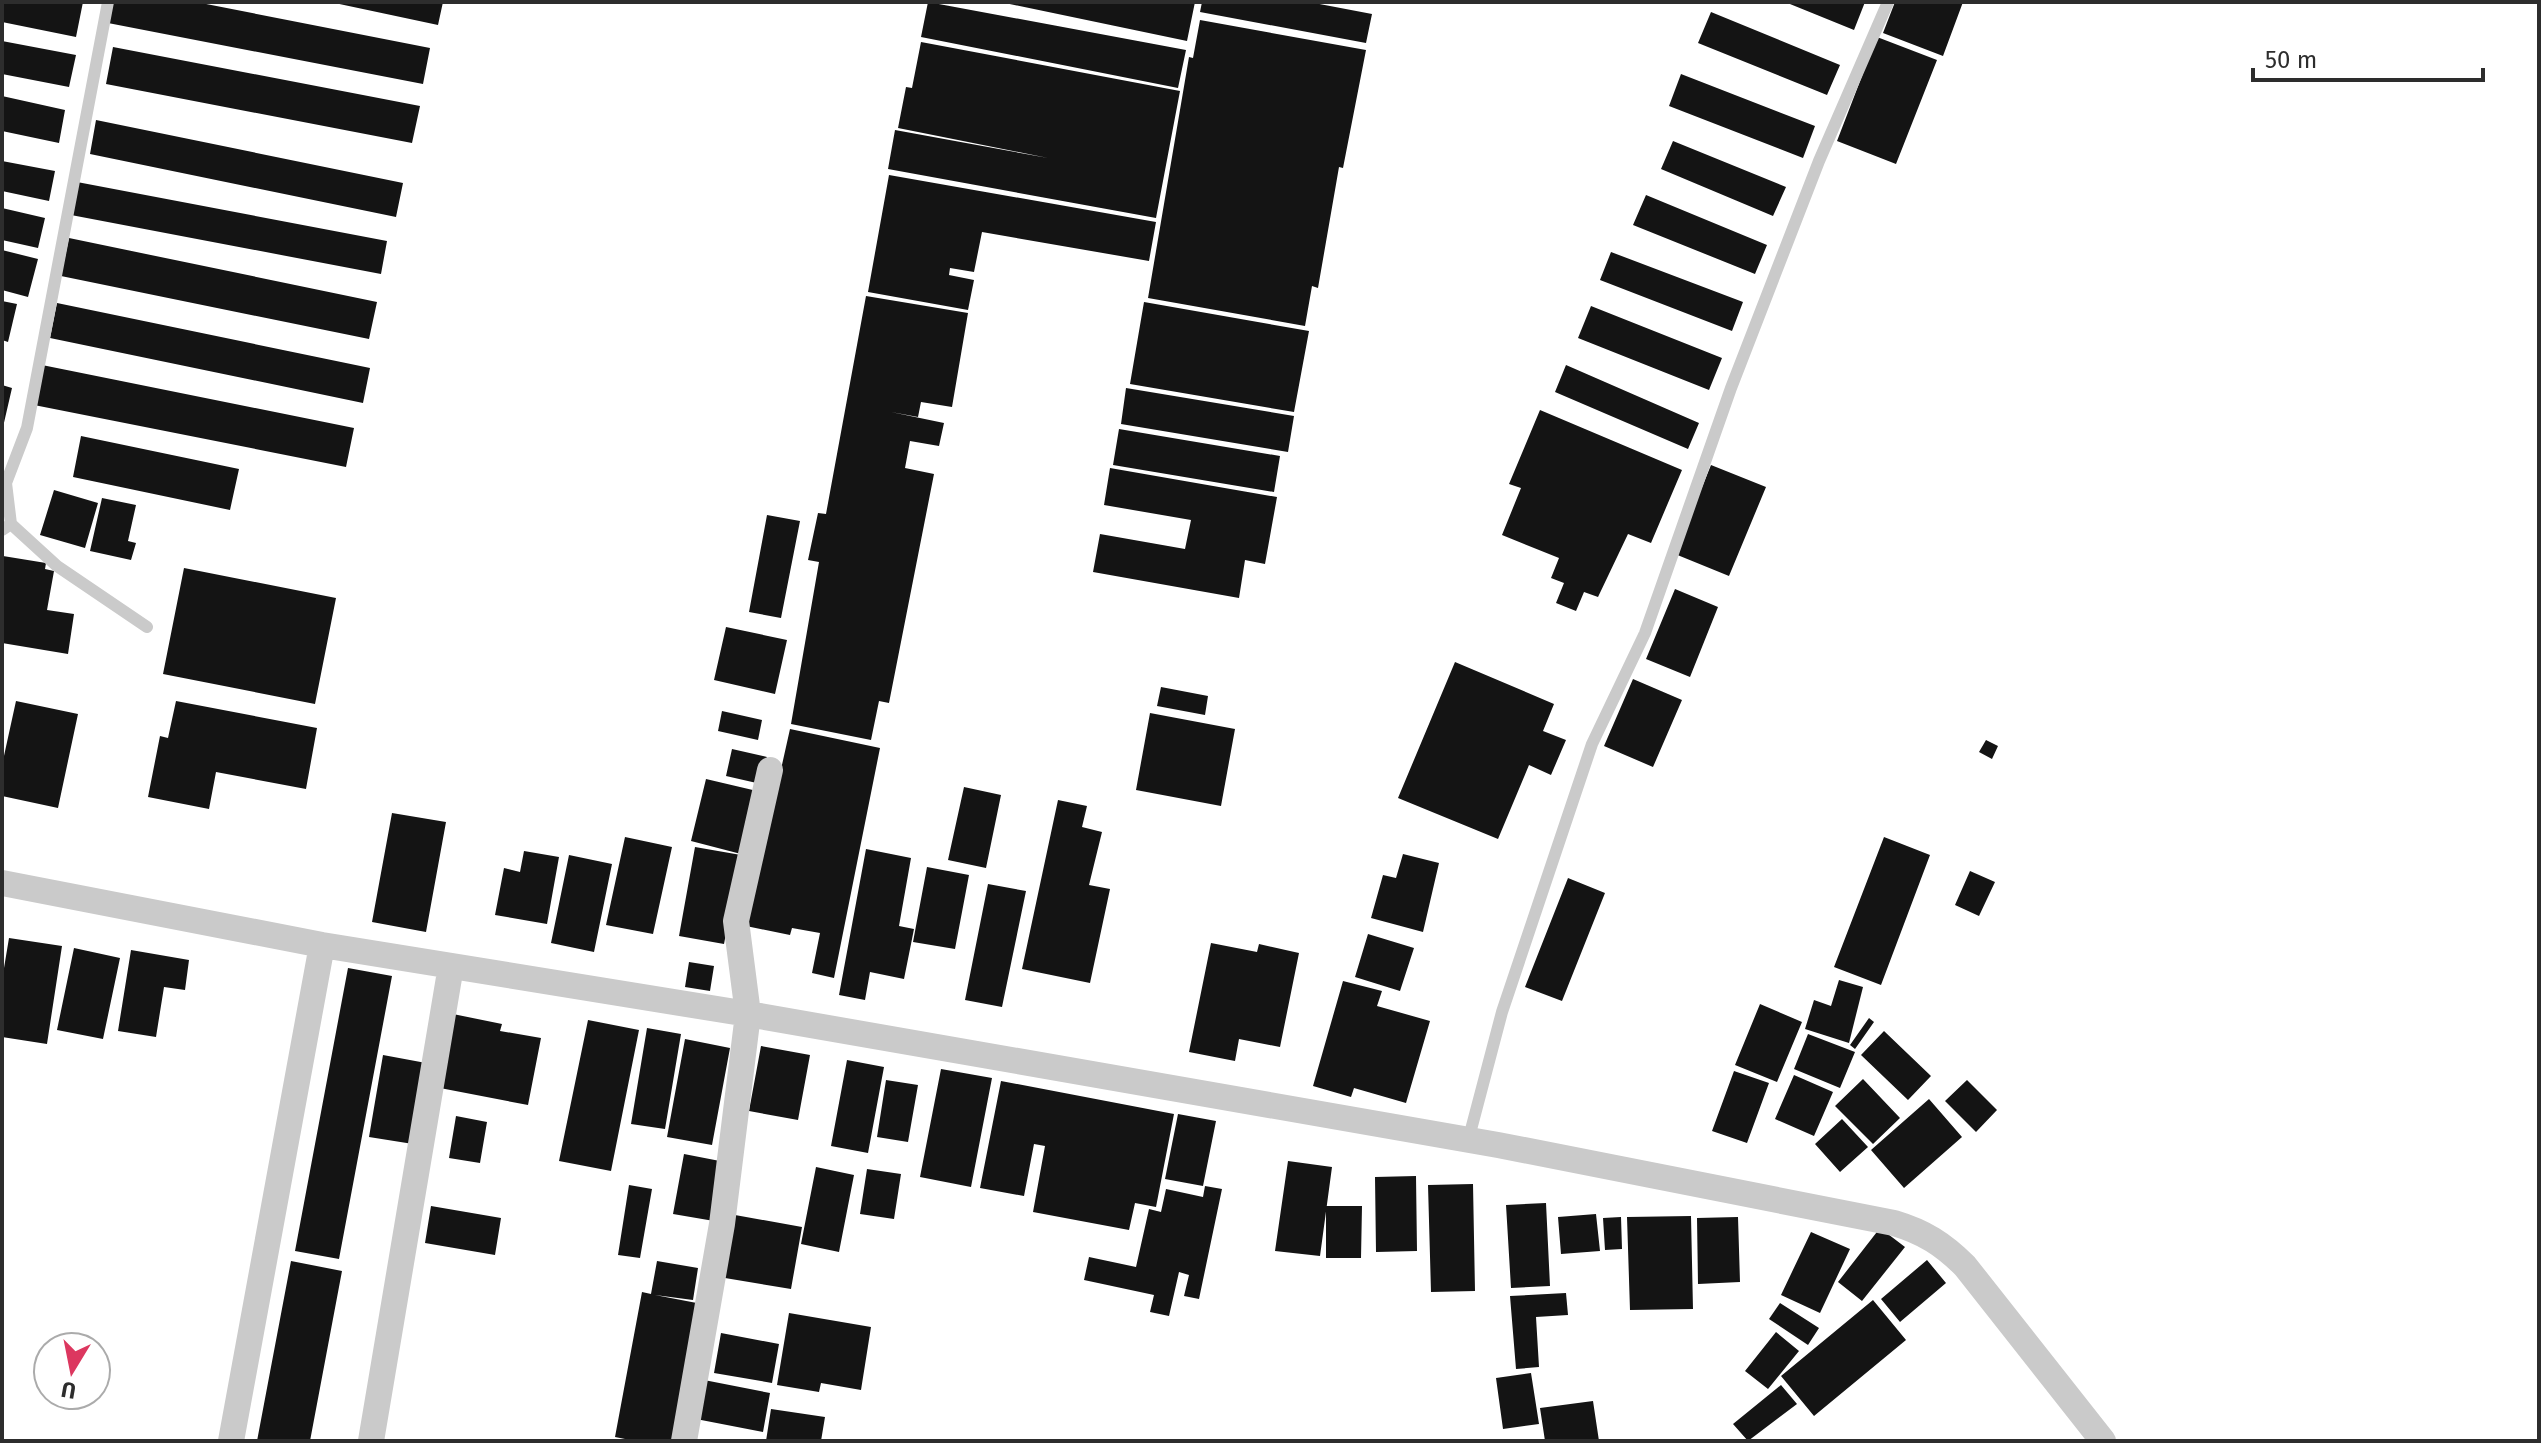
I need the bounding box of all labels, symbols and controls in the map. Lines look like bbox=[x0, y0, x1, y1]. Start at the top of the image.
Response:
scale bar bbox=[2253, 32, 2483, 82]
text: 50 m bbox=[2265, 46, 2317, 74]
north arrow bbox=[32, 1331, 112, 1411]
text: U bbox=[59, 1376, 78, 1405]

